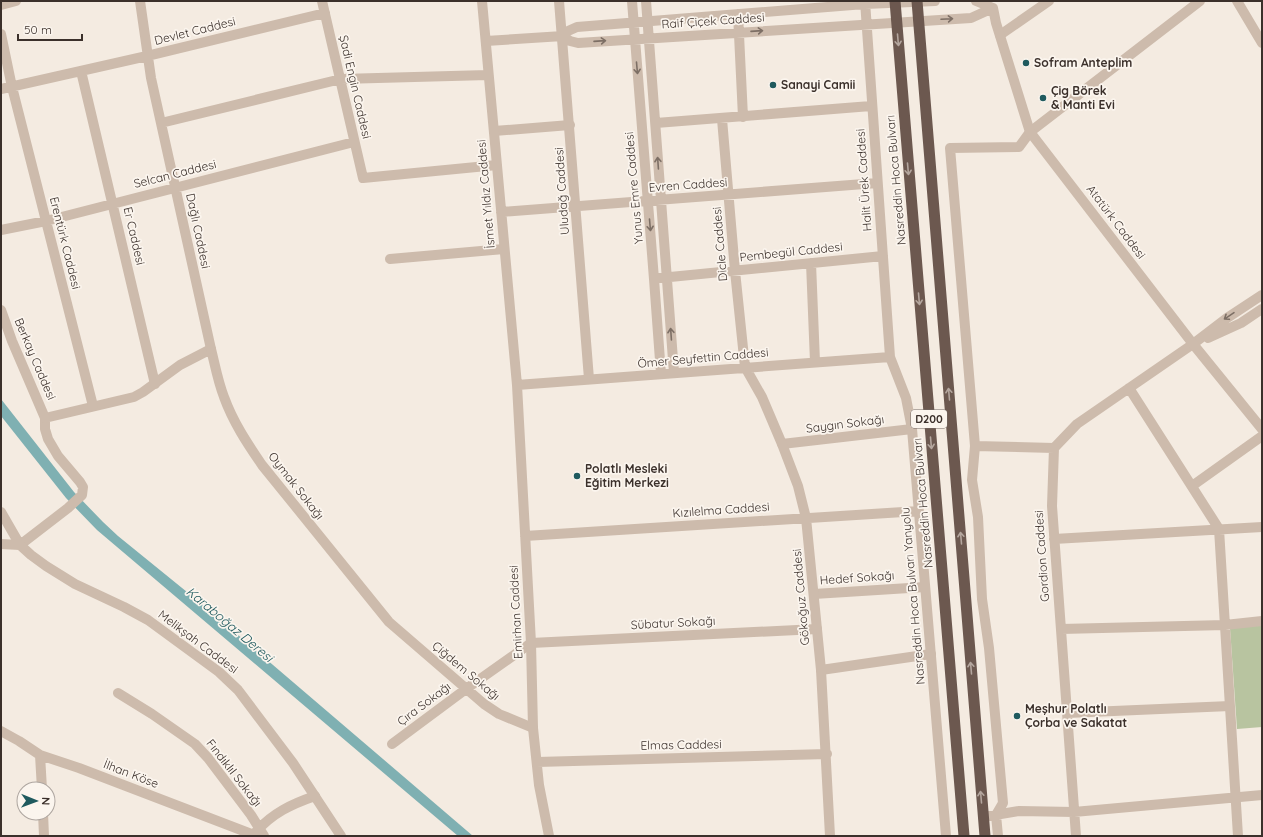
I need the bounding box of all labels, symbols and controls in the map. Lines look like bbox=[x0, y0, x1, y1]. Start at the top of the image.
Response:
street label: Raif Çiçek Caddesi bbox=[661, 9, 765, 32]
street label: Devlet Caddesi bbox=[153, 13, 237, 48]
scale bar bbox=[18, 16, 82, 42]
one-way arrow bbox=[940, 16, 953, 23]
text: 50 m bbox=[24, 22, 52, 37]
one-way arrow bbox=[750, 27, 763, 35]
one-way arrow bbox=[894, 33, 902, 46]
street label: Şadi Engin Caddesi bbox=[336, 34, 375, 140]
one-way arrow bbox=[593, 38, 606, 45]
place label: Sofram Anteplim bbox=[1034, 55, 1132, 70]
marker: Sofram Anteplim bbox=[1021, 58, 1031, 68]
one-way arrow bbox=[634, 61, 641, 74]
place label: Sanayi Camii bbox=[781, 77, 856, 92]
marker: Sanayi Camii bbox=[768, 80, 778, 90]
place label: Çig Börek & Manti Evi bbox=[1051, 83, 1115, 112]
marker: Çig Börek & Manti Evi bbox=[1038, 93, 1048, 103]
street label: Nasreddin Hoca Bulvarı bbox=[882, 114, 909, 246]
street label: Halit Ürek Caddesi bbox=[852, 128, 875, 232]
street label: Yunus Emre Caddesi bbox=[621, 131, 646, 245]
street label: İsmet Yıldız Caddesi bbox=[473, 139, 498, 249]
street label: Uludağ Caddesi bbox=[551, 147, 572, 235]
street label: Selcan Caddesi bbox=[132, 156, 218, 191]
one-way arrow bbox=[655, 157, 662, 170]
one-way arrow bbox=[905, 162, 912, 175]
street label: Evren Caddesi bbox=[648, 174, 728, 195]
street label: Atatürk Caddesi bbox=[1084, 182, 1149, 262]
street label: Dağlı Caddesi bbox=[183, 192, 214, 270]
street label: Erentürk Caddesi bbox=[47, 195, 84, 291]
street label: Er Caddesi bbox=[121, 205, 148, 266]
street label: Dicle Caddesi bbox=[709, 206, 730, 282]
one-way arrow bbox=[646, 218, 654, 231]
street label: Pembegül Caddesi bbox=[739, 239, 843, 264]
one-way arrow bbox=[915, 292, 922, 305]
one-way arrow bbox=[1224, 312, 1235, 320]
street label: Berkay Caddesi bbox=[11, 316, 59, 402]
one-way arrow bbox=[668, 328, 675, 341]
street label: Ömer Seyfettin Caddesi bbox=[637, 344, 769, 371]
one-way arrow bbox=[945, 388, 952, 401]
road number: D200 bbox=[911, 410, 947, 428]
street label: Saygın Sokağı bbox=[805, 411, 885, 436]
one-way arrow bbox=[927, 436, 934, 449]
street label: Nasreddin Hoca Bulvarı bbox=[909, 437, 936, 569]
street label: Oymak Sokağı bbox=[265, 449, 327, 522]
place label: Polatlı Mesleki Eğitim Merkezi bbox=[585, 461, 669, 490]
marker: Polatlı Mesleki Eğitim Merkezi bbox=[572, 471, 582, 481]
street label: Kızılelma Caddesi bbox=[672, 499, 770, 520]
street label: Nasreddin Hoca Bulvarı Yanyolu bbox=[897, 507, 928, 685]
street label: Gordion Caddesi bbox=[1031, 510, 1052, 602]
one-way arrow bbox=[957, 532, 964, 545]
street label: Gökoğuz Caddesi bbox=[789, 548, 812, 646]
street label: Emirhan Caddesi bbox=[506, 565, 525, 659]
street label: Hedef Sokağı bbox=[819, 567, 895, 588]
water label: Karaboğaz Deresi bbox=[183, 583, 278, 666]
street label: Melikşah Caddesi bbox=[155, 607, 241, 677]
street label: Sübatur Sokağı bbox=[630, 613, 716, 632]
street label: Çiğdem Sokağı bbox=[429, 638, 503, 703]
one-way arrow bbox=[967, 662, 974, 675]
street label: Çıra Sokağı bbox=[394, 679, 453, 729]
place label: Meşhur Polatlı Çorba ve Sakatat bbox=[1025, 701, 1127, 730]
marker: Meşhur Polatlı Çorba ve Sakatat bbox=[1012, 711, 1022, 721]
street label: Fındıklıl Sokağı bbox=[203, 736, 265, 809]
street label: Elmas Caddesi bbox=[640, 736, 722, 753]
street label: İlhan Köse bbox=[101, 756, 161, 791]
north arrow bbox=[16, 781, 56, 821]
one-way arrow bbox=[978, 791, 985, 804]
text: N bbox=[39, 797, 53, 805]

